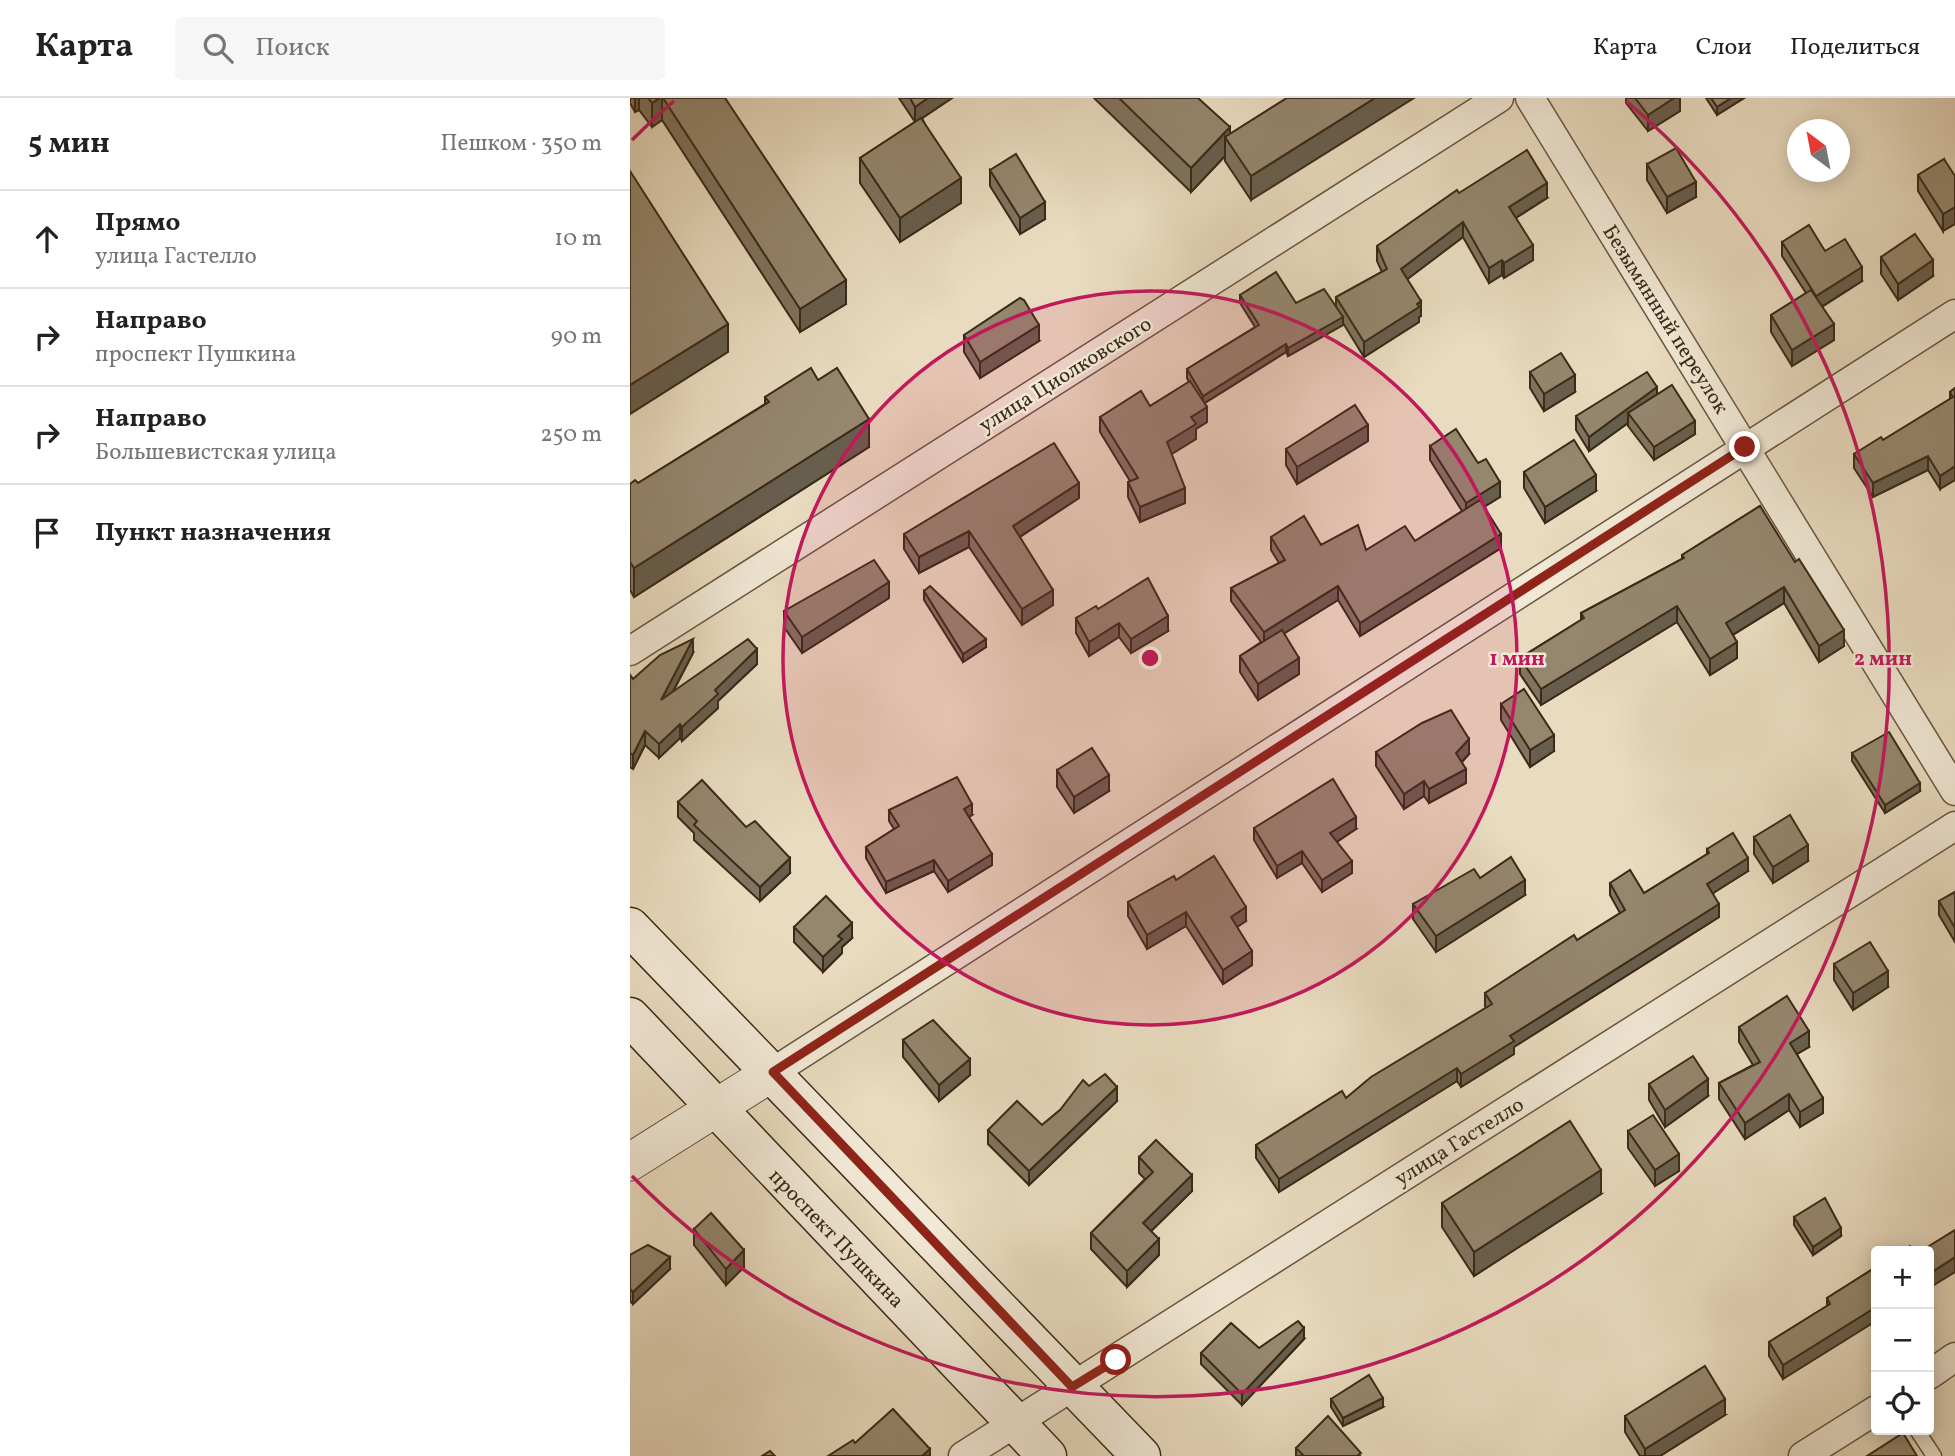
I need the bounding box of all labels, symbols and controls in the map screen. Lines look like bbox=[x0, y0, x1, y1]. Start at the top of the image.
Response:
search box bbox=[175, 17, 665, 80]
text: Карта bbox=[35, 25, 133, 71]
icon: search bbox=[199, 29, 237, 67]
text: Поиск bbox=[255, 30, 330, 66]
text: Карта bbox=[1593, 31, 1658, 65]
text: Слои bbox=[1696, 31, 1752, 65]
text: Поделиться bbox=[1790, 31, 1920, 65]
north arrow bbox=[1787, 119, 1850, 182]
text: 5 мин bbox=[28, 123, 110, 165]
text: Пешком · 350 m bbox=[440, 128, 602, 160]
text: Прямо bbox=[95, 205, 180, 241]
icon: ahead bbox=[28, 220, 66, 258]
street label: Безымянный переулок bbox=[1595, 220, 1735, 420]
text: 10 m bbox=[554, 223, 602, 255]
text: улица Гастелло bbox=[95, 241, 257, 273]
text: Направо bbox=[95, 303, 207, 339]
street label: улица Циолковского bbox=[974, 310, 1158, 440]
icon: right bbox=[28, 318, 66, 356]
text: 90 m bbox=[551, 321, 602, 353]
text: проспект Пушкина bbox=[95, 339, 296, 371]
text: Направо bbox=[95, 401, 207, 437]
icon: right bbox=[28, 416, 66, 454]
text: 250 m bbox=[540, 419, 602, 451]
route end bbox=[1729, 431, 1760, 462]
text: Большевистская улица bbox=[95, 437, 337, 469]
icon: arrive bbox=[28, 514, 66, 552]
text: Пункт назначения bbox=[95, 515, 331, 551]
text: 1 мин bbox=[1489, 645, 1545, 674]
text: 2 мин bbox=[1854, 645, 1912, 674]
centre of rings bbox=[1138, 646, 1162, 670]
street label: улица Гастелло bbox=[1389, 1091, 1530, 1194]
street label: проспект Пушкина bbox=[762, 1163, 910, 1315]
map controls bbox=[1871, 1246, 1934, 1435]
button: + bbox=[1871, 1246, 1934, 1309]
button: − bbox=[1871, 1309, 1934, 1372]
route start bbox=[1100, 1344, 1131, 1375]
button: locate bbox=[1871, 1372, 1934, 1435]

